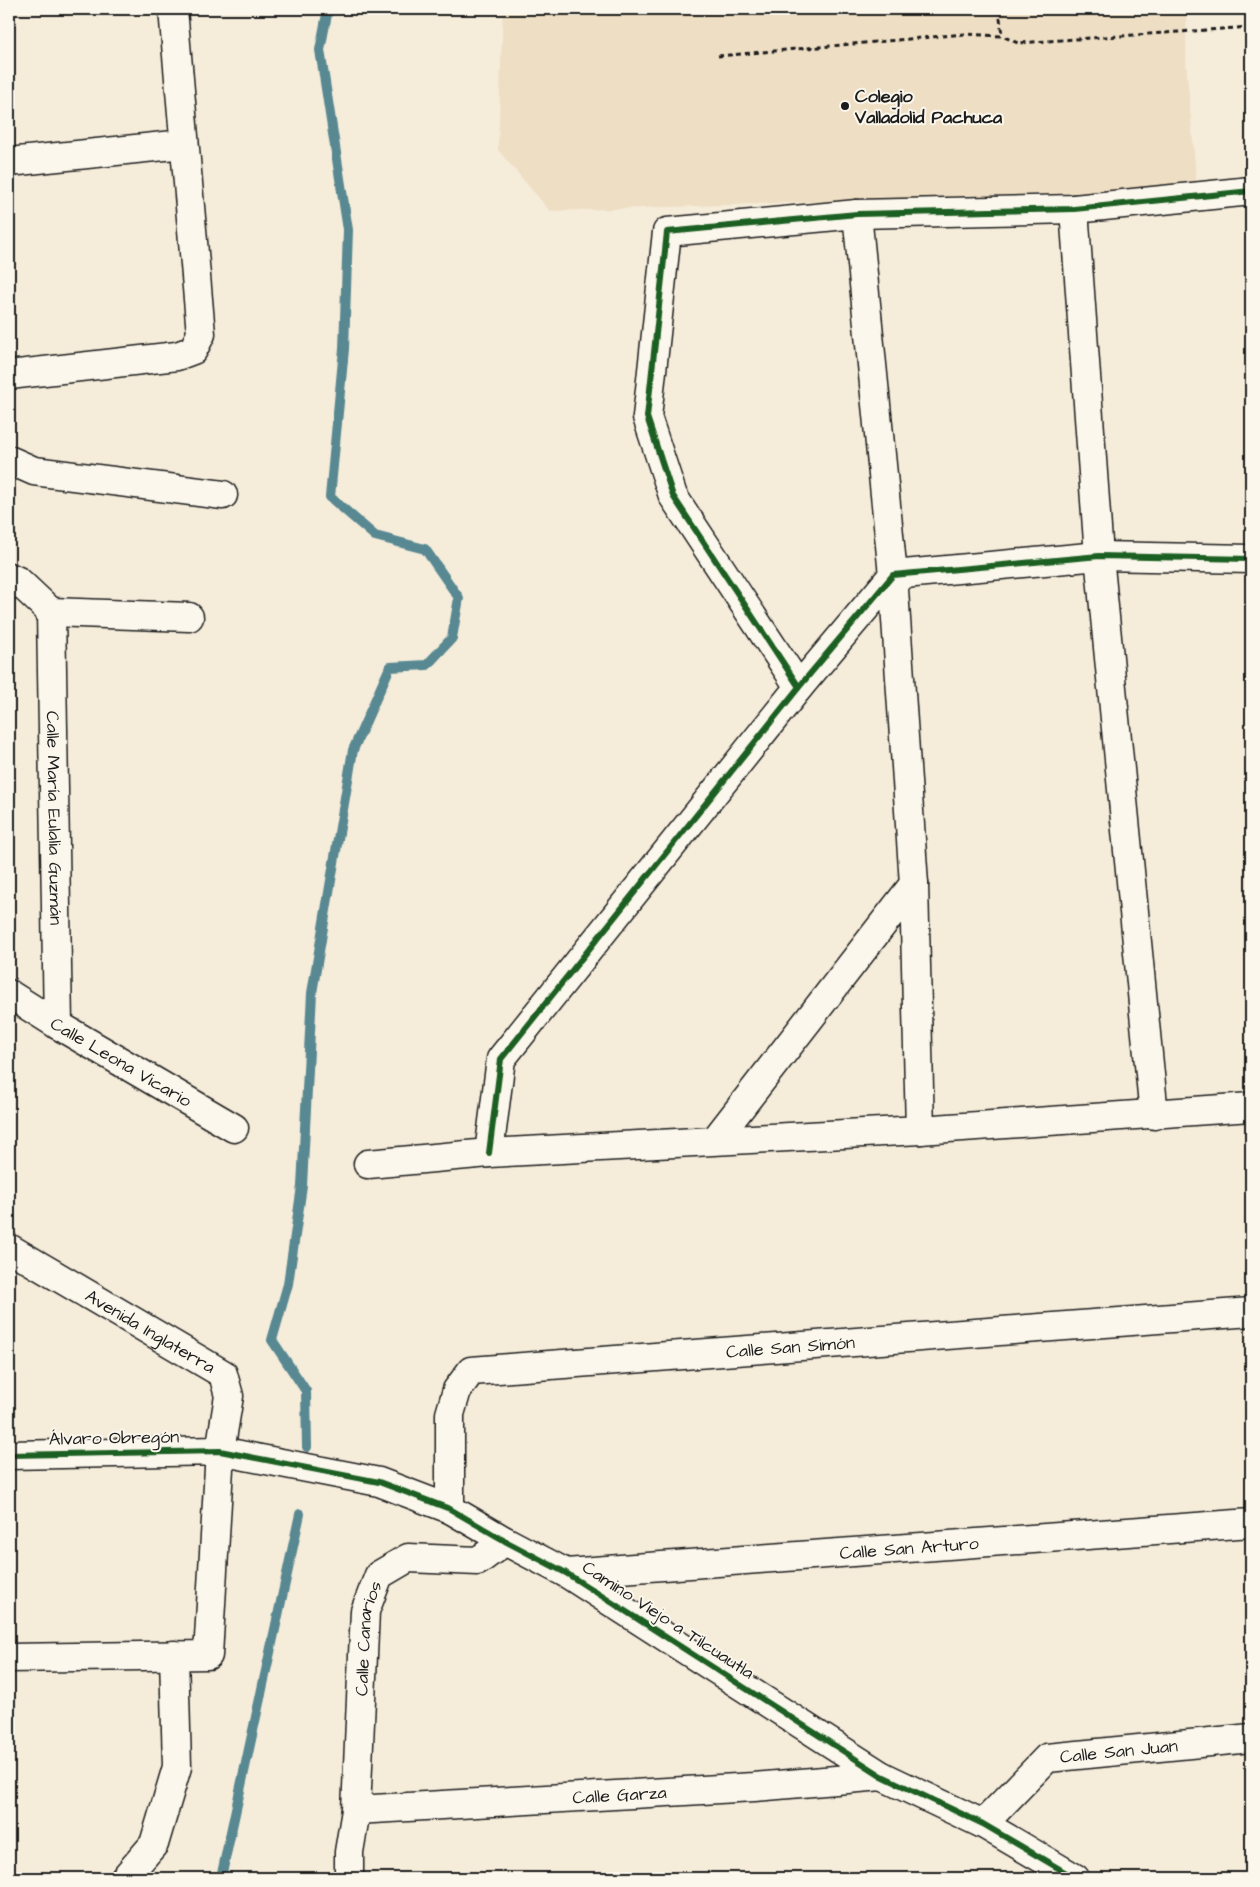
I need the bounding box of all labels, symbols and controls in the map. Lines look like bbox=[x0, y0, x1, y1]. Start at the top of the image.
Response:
place label: Colegio Valladolid Pachuca bbox=[854, 84, 1003, 130]
marker: Colegio Valladolid Pachuca bbox=[839, 100, 851, 112]
street label: Calle María Eulalia Guzmán bbox=[40, 711, 69, 925]
street label: Calle Leona Vicario bbox=[46, 1011, 196, 1113]
street label: Avenida Inglaterra bbox=[81, 1283, 220, 1379]
street label: Calle San Simón bbox=[725, 1330, 856, 1364]
street label: Álvaro Obregón bbox=[49, 1424, 179, 1453]
street label: Calle San Arturo bbox=[839, 1530, 980, 1566]
street label: Camino Viejo a Tilcuautla bbox=[577, 1555, 759, 1685]
street label: Calle Canarios bbox=[349, 1577, 388, 1697]
street label: Calle San Juan bbox=[1059, 1733, 1179, 1769]
street label: Calle Garza bbox=[572, 1780, 667, 1810]

